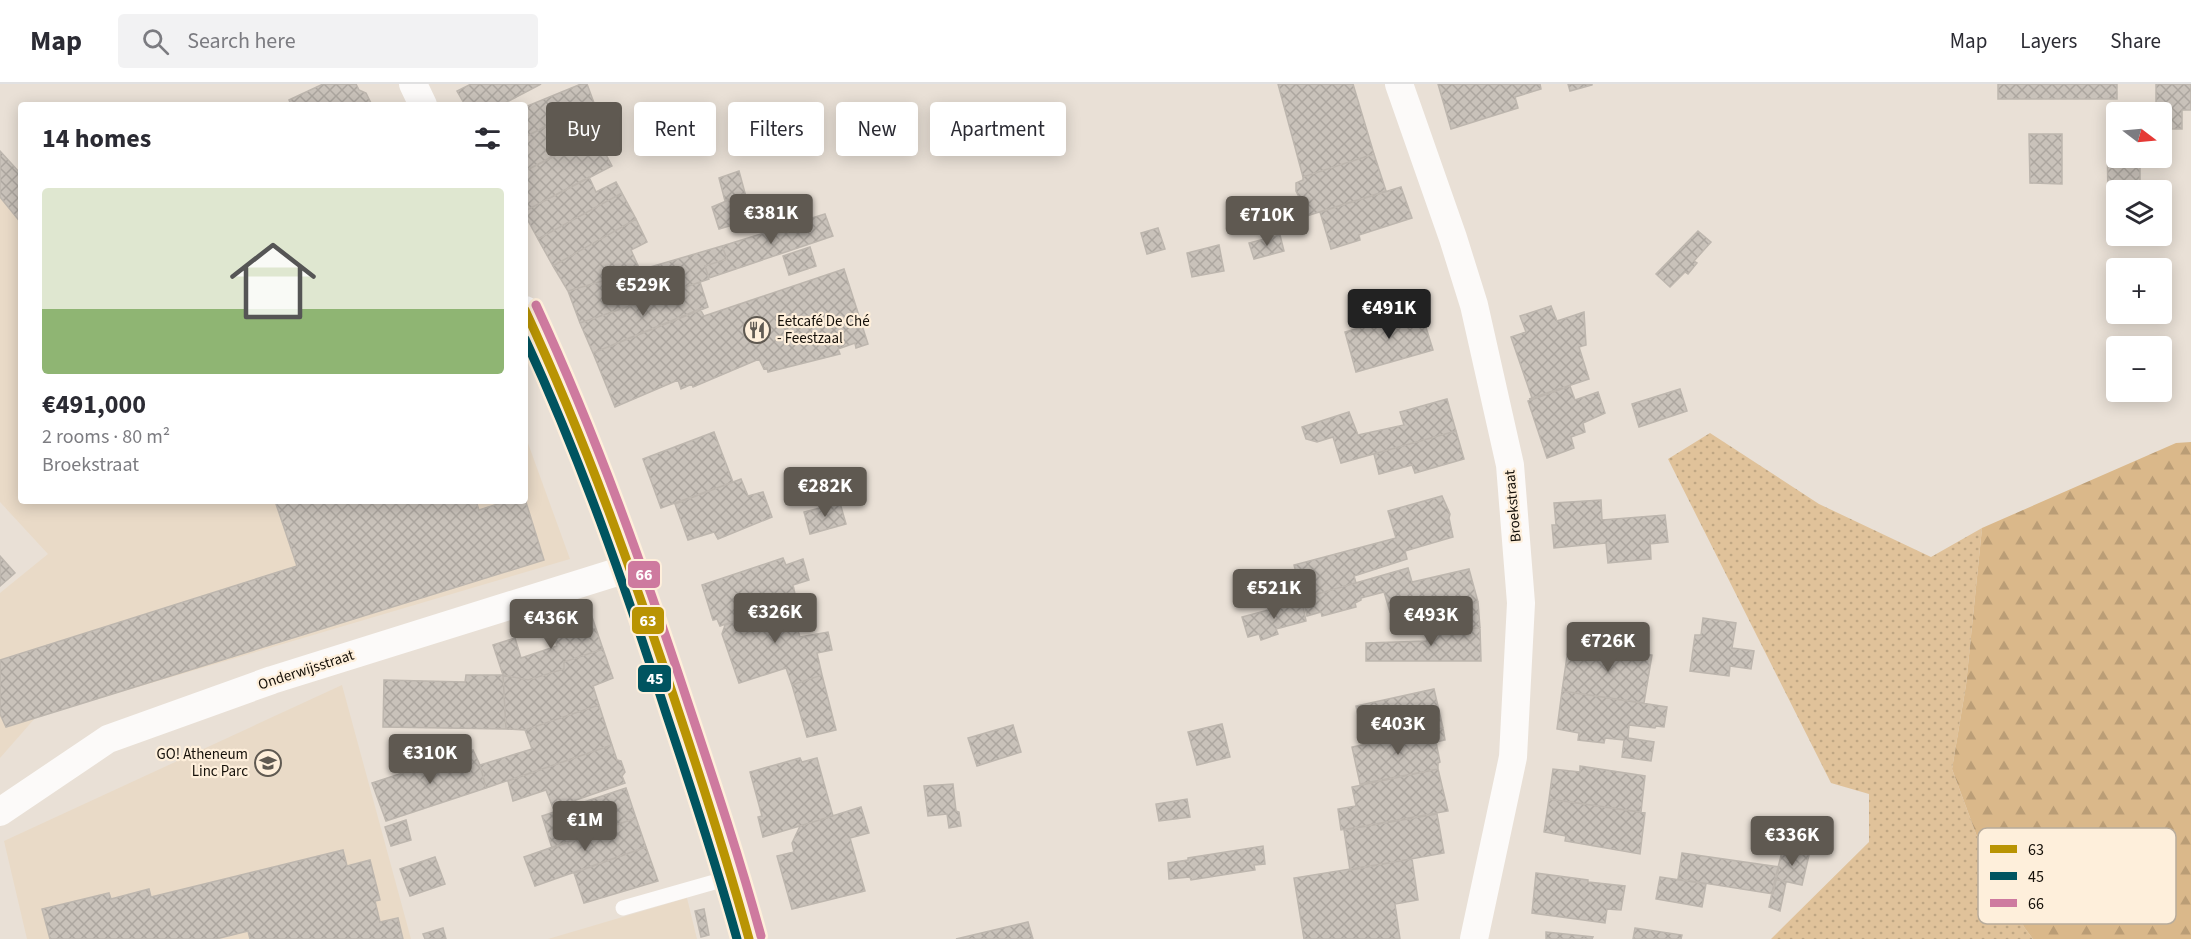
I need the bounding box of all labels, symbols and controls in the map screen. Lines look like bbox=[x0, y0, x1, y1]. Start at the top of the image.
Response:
search box bbox=[118, 14, 538, 68]
text: Map bbox=[30, 21, 82, 61]
icon: search bbox=[139, 25, 172, 58]
text: Search here bbox=[187, 25, 296, 57]
text: Map bbox=[1950, 26, 1987, 56]
text: Layers bbox=[2020, 26, 2077, 56]
text: Share bbox=[2110, 26, 2161, 56]
chip: Buy bbox=[546, 102, 622, 156]
chip: Rent bbox=[634, 102, 716, 156]
chip: Filters bbox=[728, 102, 824, 156]
chip: New bbox=[836, 102, 918, 156]
chip: Apartment bbox=[930, 102, 1066, 156]
north arrow bbox=[2106, 102, 2172, 168]
map controls bbox=[2106, 102, 2172, 402]
text: 14 homes bbox=[42, 120, 151, 157]
icon: filters bbox=[471, 122, 504, 155]
button: layers bbox=[2106, 180, 2172, 246]
pin: €381K bbox=[729, 194, 813, 245]
pin: €710K bbox=[1225, 196, 1309, 247]
text: €381K bbox=[744, 199, 798, 227]
text: €710K bbox=[1240, 201, 1294, 229]
icon: home bbox=[219, 227, 327, 335]
button: + bbox=[2106, 258, 2172, 324]
pin: €529K bbox=[601, 266, 685, 317]
text: €529K bbox=[616, 271, 670, 299]
pin: €491K bbox=[1347, 289, 1431, 340]
text: €491K bbox=[1362, 294, 1416, 322]
place label: Eetcafé De Ché - Feestzaal bbox=[777, 311, 870, 349]
restaurant icon: Eetcafé De Ché - Feestzaal bbox=[742, 315, 772, 345]
button: − bbox=[2106, 336, 2172, 402]
text: €491,000 bbox=[42, 386, 146, 423]
text: 2 rooms · 80 m² bbox=[42, 423, 170, 451]
text: Broekstraat bbox=[42, 451, 139, 479]
pin: €282K bbox=[783, 467, 867, 518]
street label: Broekstraat bbox=[1499, 469, 1527, 543]
text: €282K bbox=[798, 472, 852, 500]
line badge: 66 bbox=[627, 560, 661, 589]
text: 66 bbox=[636, 564, 652, 586]
pin: €521K bbox=[1232, 569, 1316, 620]
text: €521K bbox=[1247, 574, 1301, 602]
pin: €326K bbox=[733, 593, 817, 644]
pin: €493K bbox=[1389, 596, 1473, 647]
text: €326K bbox=[748, 598, 802, 626]
pin: €436K bbox=[509, 599, 593, 650]
text: €493K bbox=[1404, 601, 1458, 629]
text: €436K bbox=[524, 604, 578, 632]
line badge: 63 bbox=[631, 606, 665, 635]
text: 63 bbox=[640, 610, 656, 632]
pin: €726K bbox=[1566, 622, 1650, 673]
text: €726K bbox=[1581, 627, 1635, 655]
street label: Onderwijsstraat bbox=[255, 645, 357, 695]
line badge: 45 bbox=[637, 664, 672, 693]
text: 45 bbox=[647, 668, 663, 690]
pin: €403K bbox=[1356, 705, 1440, 756]
text: €403K bbox=[1371, 710, 1425, 738]
pin: €310K bbox=[388, 734, 472, 785]
text: €310K bbox=[403, 739, 457, 767]
place label: GO! Atheneum Linc Parc bbox=[157, 744, 248, 782]
school or university icon: GO! Atheneum Linc Parc bbox=[253, 748, 283, 778]
pin: €1M bbox=[556, 801, 614, 852]
text: €1M bbox=[567, 806, 603, 834]
pin: €336K bbox=[1750, 816, 1834, 867]
text: €336K bbox=[1765, 821, 1819, 849]
legend bbox=[1978, 828, 2176, 924]
text: 63 bbox=[2028, 839, 2044, 861]
text: 45 bbox=[2028, 866, 2044, 888]
text: 66 bbox=[2028, 893, 2044, 915]

